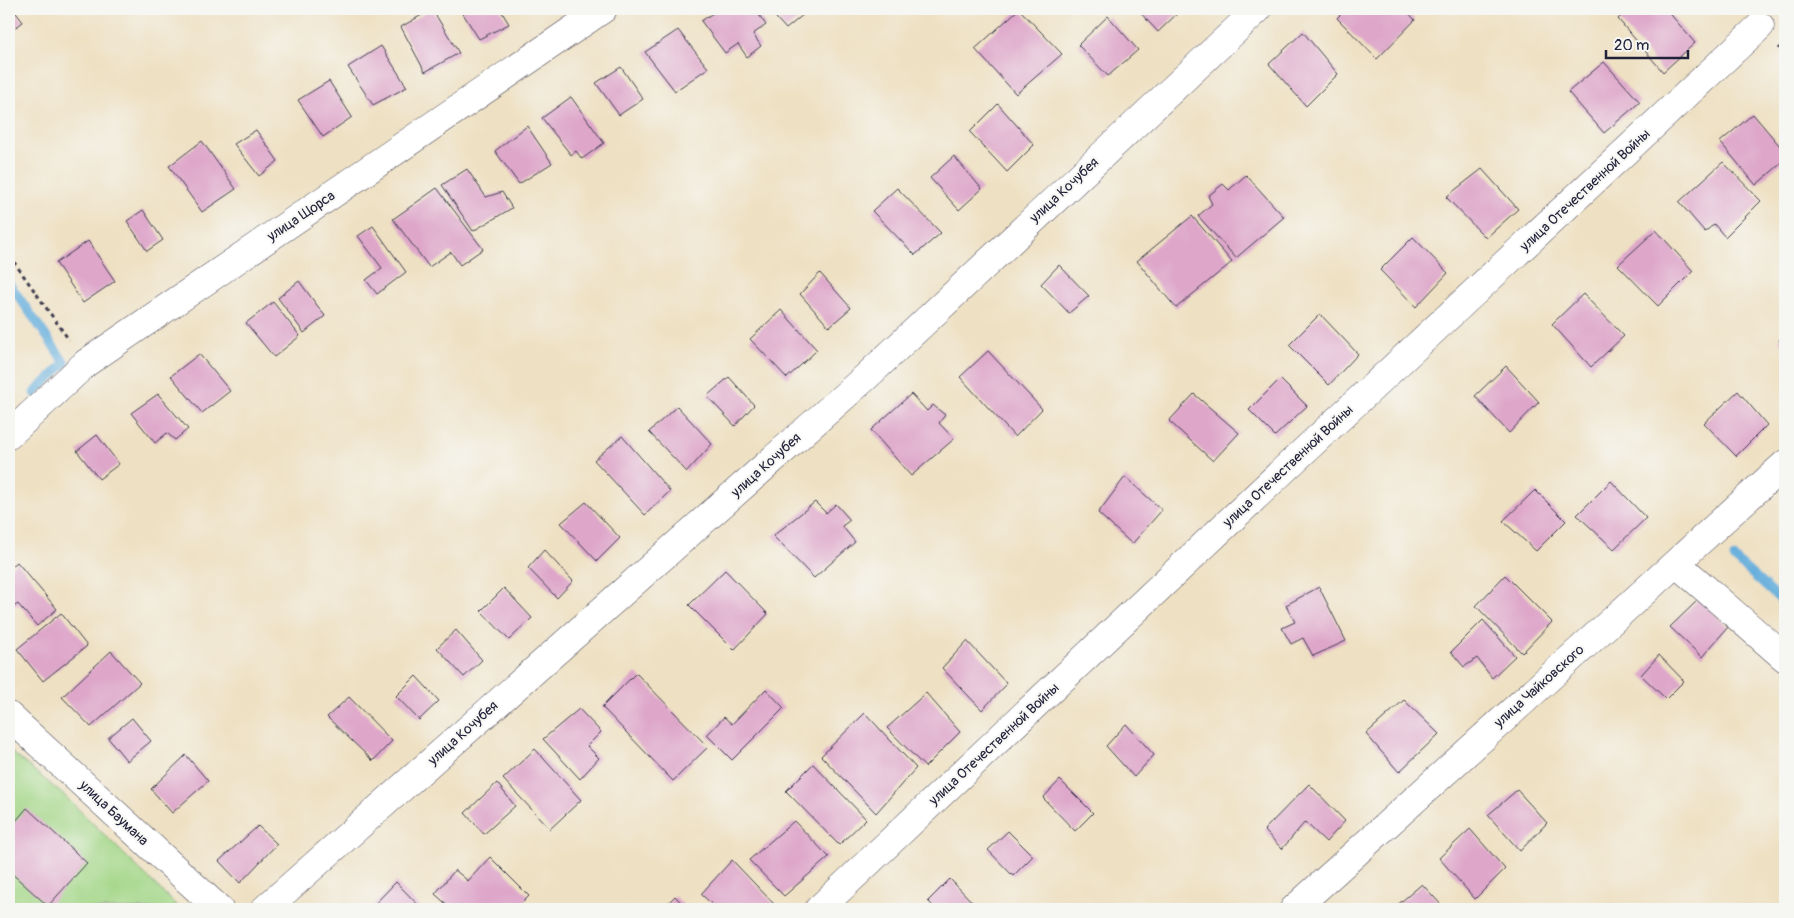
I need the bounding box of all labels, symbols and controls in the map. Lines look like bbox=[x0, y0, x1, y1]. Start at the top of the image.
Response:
scale bar bbox=[1606, 28, 1689, 60]
text: 20 m bbox=[1614, 36, 1649, 55]
street label: улица Отечественной Войны bbox=[1516, 125, 1654, 255]
street label: улица Кочубея bbox=[1025, 154, 1102, 227]
street label: улица Щорса bbox=[263, 187, 338, 245]
street label: улица Отечественной Войны bbox=[1219, 401, 1357, 531]
street label: улица Кочубея bbox=[727, 429, 804, 501]
street label: улица Чайковского bbox=[1490, 641, 1588, 732]
street label: улица Отечественной Войны bbox=[925, 679, 1063, 809]
street label: улица Кочубея bbox=[424, 697, 501, 769]
street label: улица Баумана bbox=[75, 776, 152, 849]

